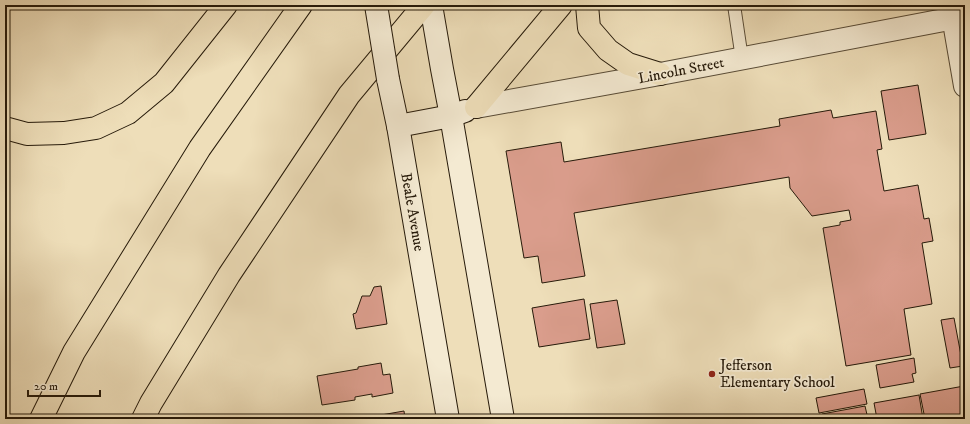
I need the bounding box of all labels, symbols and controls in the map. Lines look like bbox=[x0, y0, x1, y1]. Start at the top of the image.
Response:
street label: Lincoln Street bbox=[636, 53, 726, 88]
street label: Beale Avenue bbox=[396, 171, 429, 253]
place label: Jefferson Elementary School bbox=[718, 356, 835, 392]
marker: Jefferson Elementary School bbox=[707, 369, 717, 379]
scale bar bbox=[28, 372, 100, 398]
text: 20 m bbox=[34, 379, 58, 394]

